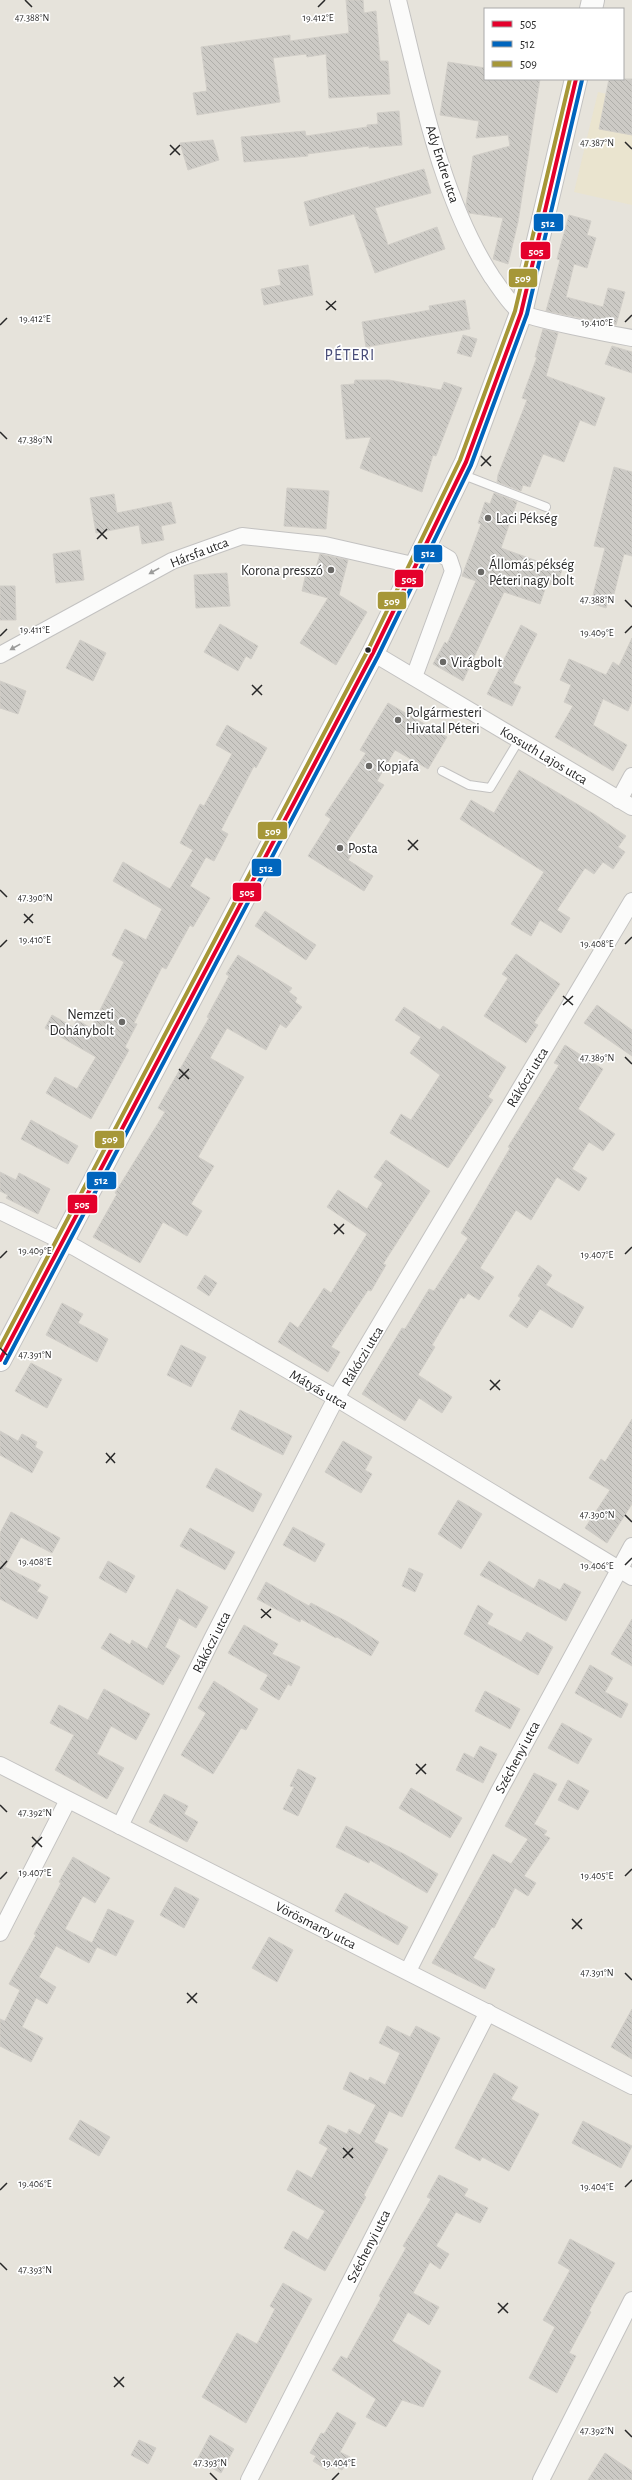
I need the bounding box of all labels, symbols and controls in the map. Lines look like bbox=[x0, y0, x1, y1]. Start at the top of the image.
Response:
legend bbox=[484, 8, 624, 80]
text: 47.388°N bbox=[15, 13, 49, 23]
text: 19.412°E bbox=[303, 13, 334, 23]
text: 505 bbox=[520, 18, 536, 30]
text: 512 bbox=[520, 38, 535, 50]
text: 509 bbox=[520, 58, 537, 70]
street label: Ady Endre utca bbox=[423, 124, 461, 205]
text: 47.387°N bbox=[580, 138, 614, 148]
line badge: 512 bbox=[533, 213, 564, 232]
text: 512 bbox=[541, 218, 555, 229]
line badge: 505 bbox=[520, 241, 551, 260]
text: 505 bbox=[528, 246, 544, 257]
line badge: 509 bbox=[508, 268, 538, 288]
text: 509 bbox=[515, 273, 531, 284]
text: 19.412°E bbox=[20, 314, 51, 324]
text: 19.410°E bbox=[581, 318, 613, 328]
district label: PÉTERI bbox=[325, 345, 375, 363]
text: 47.389°N bbox=[18, 435, 52, 445]
place label: Laci Pékség bbox=[496, 512, 557, 526]
marker: Laci Pékség bbox=[483, 513, 493, 523]
street label: Hársfa utca bbox=[168, 535, 231, 570]
line badge: 512 bbox=[413, 544, 443, 563]
text: 512 bbox=[421, 548, 435, 559]
place label: Állomás pékség Péteri nagy bolt bbox=[489, 555, 574, 588]
place label: Korona presszó bbox=[241, 564, 323, 578]
marker: Korona presszó bbox=[326, 565, 336, 575]
marker: Állomás pékség Péteri nagy bolt bbox=[476, 567, 486, 577]
one-way arrow bbox=[148, 568, 160, 575]
line badge: 505 bbox=[394, 569, 424, 588]
text: 505 bbox=[401, 574, 417, 585]
line badge: 509 bbox=[377, 591, 407, 610]
text: 47.388°N bbox=[580, 595, 614, 605]
text: 509 bbox=[384, 596, 400, 607]
text: 19.411°E bbox=[20, 625, 50, 635]
text: 19.409°E bbox=[581, 628, 614, 638]
one-way arrow bbox=[9, 644, 21, 650]
unlabelled marker bbox=[363, 645, 373, 655]
place label: Virágbolt bbox=[451, 656, 502, 670]
marker: Virágbolt bbox=[438, 657, 448, 667]
place label: Polgármesteri Hivatal Péteri bbox=[406, 706, 482, 736]
marker: Polgármesteri Hivatal Péteri bbox=[393, 715, 403, 725]
street label: Kossuth Lajos utca bbox=[497, 724, 590, 788]
place label: Kopjafa bbox=[377, 760, 419, 774]
marker: Kopjafa bbox=[364, 761, 374, 771]
line badge: 509 bbox=[257, 821, 288, 840]
text: 509 bbox=[265, 826, 281, 837]
place label: Posta bbox=[348, 842, 378, 856]
marker: Posta bbox=[335, 843, 345, 853]
line badge: 512 bbox=[251, 858, 282, 877]
text: 512 bbox=[259, 863, 273, 874]
line badge: 505 bbox=[232, 882, 262, 902]
text: 505 bbox=[239, 887, 255, 898]
text: 47.390°N bbox=[17, 893, 53, 903]
text: 19.410°E bbox=[19, 935, 51, 945]
text: 19.408°E bbox=[580, 939, 614, 949]
place label: Nemzeti Dohánybolt bbox=[50, 1008, 115, 1038]
marker: Nemzeti Dohánybolt bbox=[117, 1017, 127, 1027]
street label: Rákóczi utca bbox=[505, 1045, 551, 1110]
text: 47.389°N bbox=[580, 1053, 614, 1063]
line badge: 509 bbox=[94, 1130, 125, 1149]
text: 509 bbox=[102, 1134, 118, 1145]
line badge: 512 bbox=[86, 1171, 117, 1190]
text: 512 bbox=[94, 1175, 108, 1186]
line badge: 505 bbox=[67, 1194, 98, 1214]
text: 505 bbox=[74, 1199, 90, 1210]
text: 19.409°E bbox=[19, 1246, 52, 1256]
text: 19.407°E bbox=[581, 1250, 613, 1260]
street label: Rákóczi utca bbox=[340, 1324, 386, 1389]
text: 47.391°N bbox=[18, 1350, 52, 1360]
street label: Mátyás utca bbox=[287, 1368, 350, 1412]
text: 47.390°N bbox=[579, 1510, 615, 1520]
text: 19.408°E bbox=[18, 1557, 52, 1567]
text: 19.406°E bbox=[581, 1561, 614, 1571]
street label: Rákóczi utca bbox=[190, 1609, 234, 1675]
street label: Széchenyi utca bbox=[493, 1719, 543, 1796]
text: 47.392°N bbox=[18, 1808, 52, 1818]
text: 19.407°E bbox=[19, 1868, 51, 1878]
text: 19.405°E bbox=[581, 1871, 613, 1881]
street label: Vörösmarty utca bbox=[273, 1900, 359, 1952]
text: 47.391°N bbox=[580, 1968, 614, 1978]
text: 19.406°E bbox=[19, 2179, 52, 2189]
text: 19.404°E bbox=[580, 2182, 614, 2192]
street label: Széchenyi utca bbox=[345, 2207, 393, 2285]
text: 47.393°N bbox=[18, 2265, 52, 2275]
text: 47.392°N bbox=[580, 2426, 614, 2436]
text: 47.393°N bbox=[193, 2458, 227, 2468]
text: 19.404°E bbox=[322, 2458, 356, 2468]

